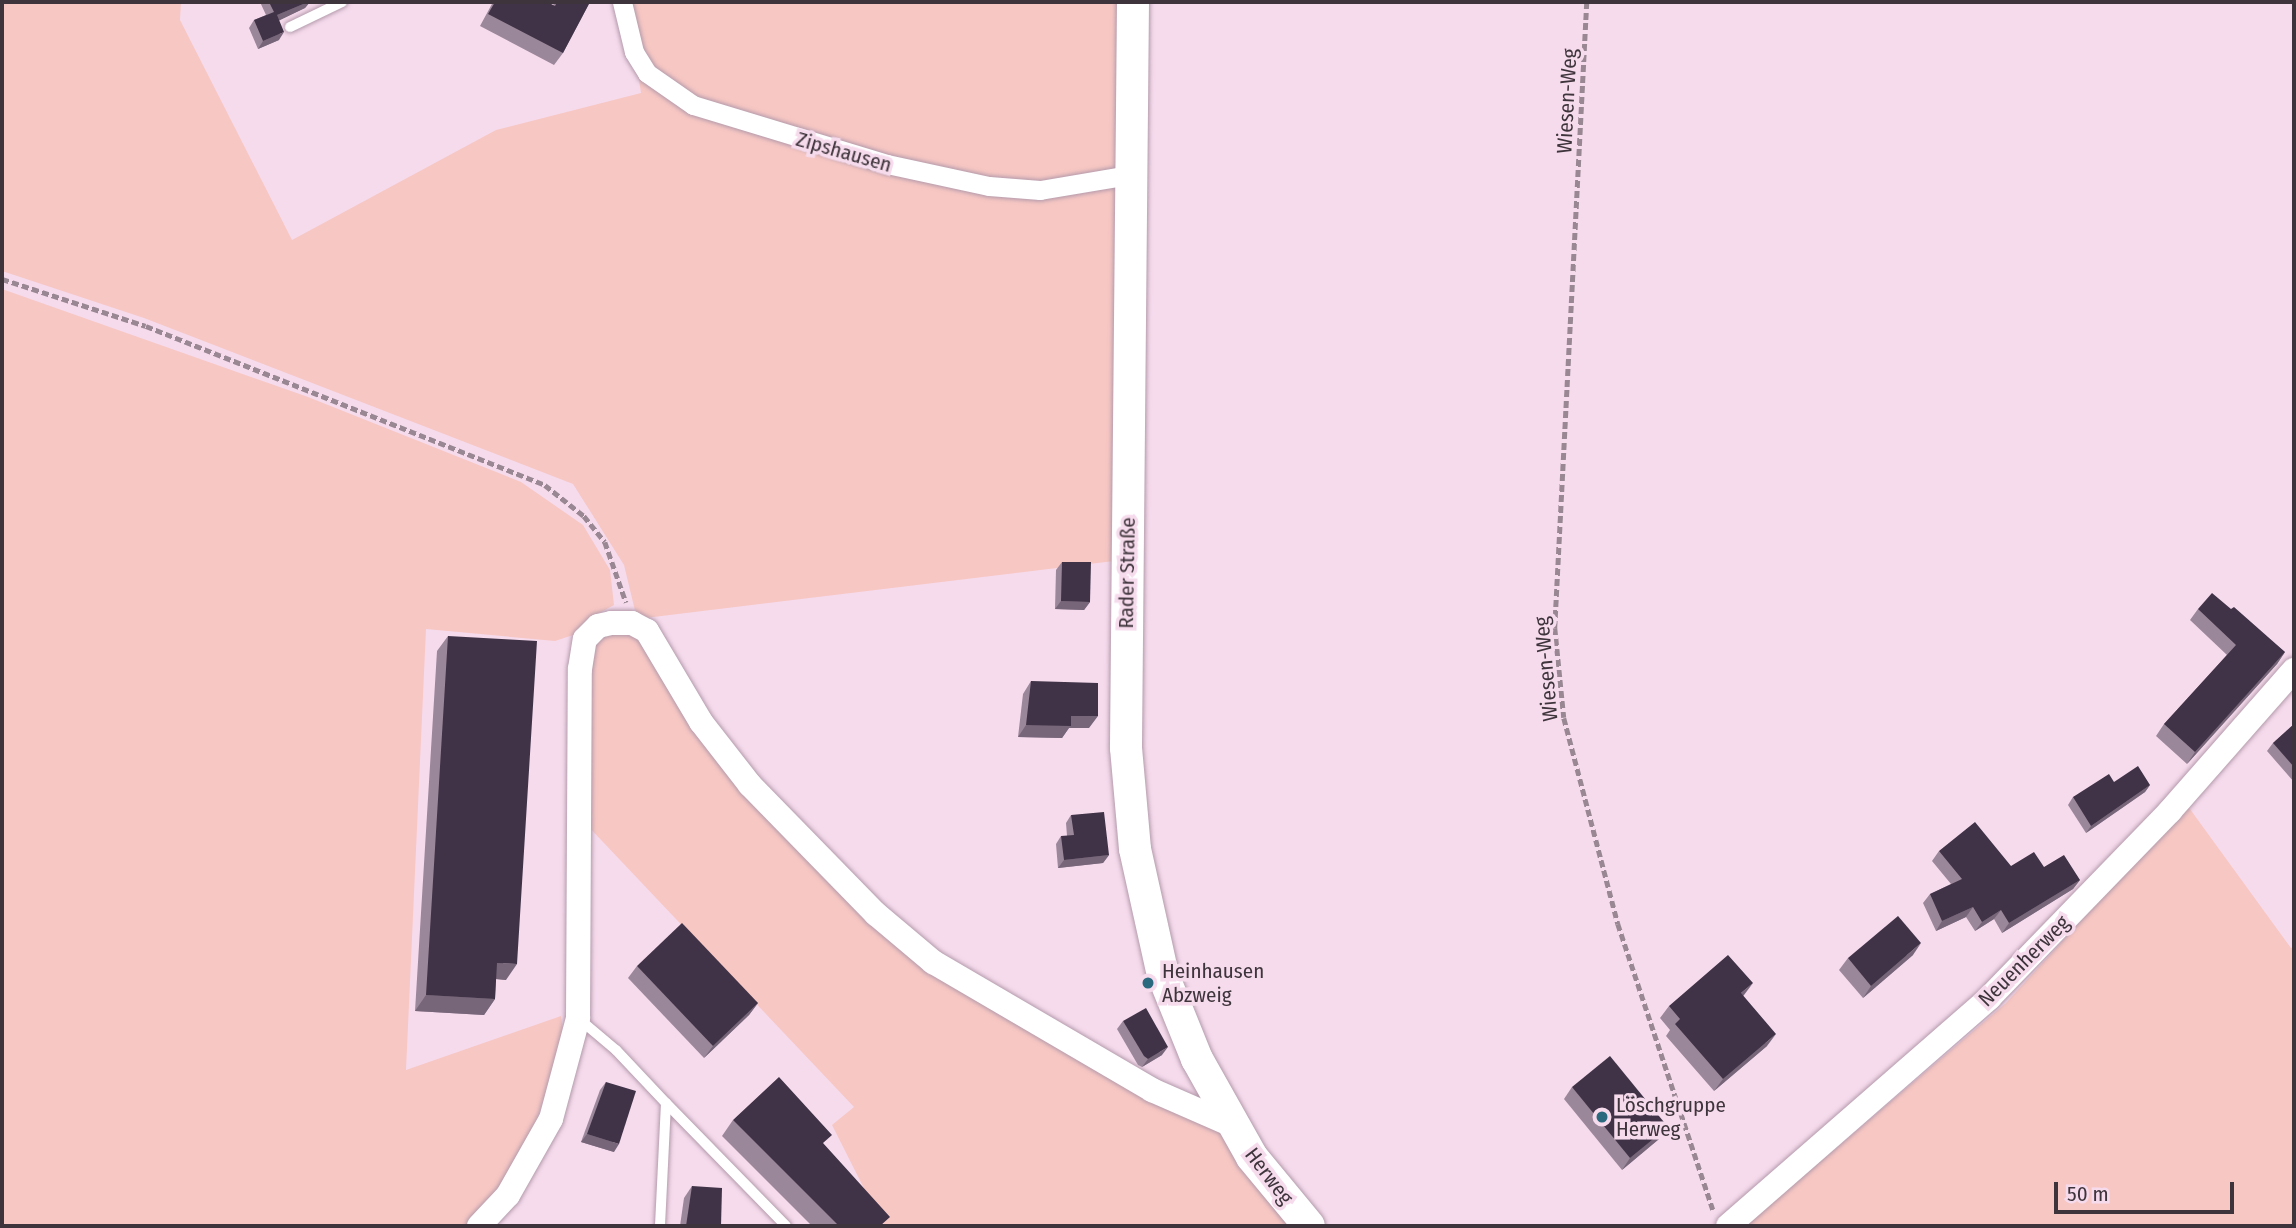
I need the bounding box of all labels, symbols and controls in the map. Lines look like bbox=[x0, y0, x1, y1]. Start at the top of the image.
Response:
street label: Wiesen-Weg bbox=[1552, 48, 1582, 154]
street label: Zipshausen bbox=[793, 126, 895, 178]
street label: Rader Straße bbox=[1113, 517, 1141, 629]
street label: Wiesen-Weg bbox=[1529, 615, 1563, 723]
street label: Neuenherweg bbox=[1973, 910, 2075, 1012]
place label: Heinhausen Abzweig bbox=[1162, 958, 1264, 1008]
marker: Heinhausen Abzweig bbox=[1140, 975, 1156, 991]
place label: Löschgruppe Herweg bbox=[1616, 1092, 1726, 1142]
marker: Löschgruppe Herweg bbox=[1594, 1109, 1610, 1125]
street label: Herweg bbox=[1240, 1143, 1298, 1209]
scale bar bbox=[2058, 1168, 2238, 1212]
text: 50 m bbox=[2067, 1181, 2109, 1207]

